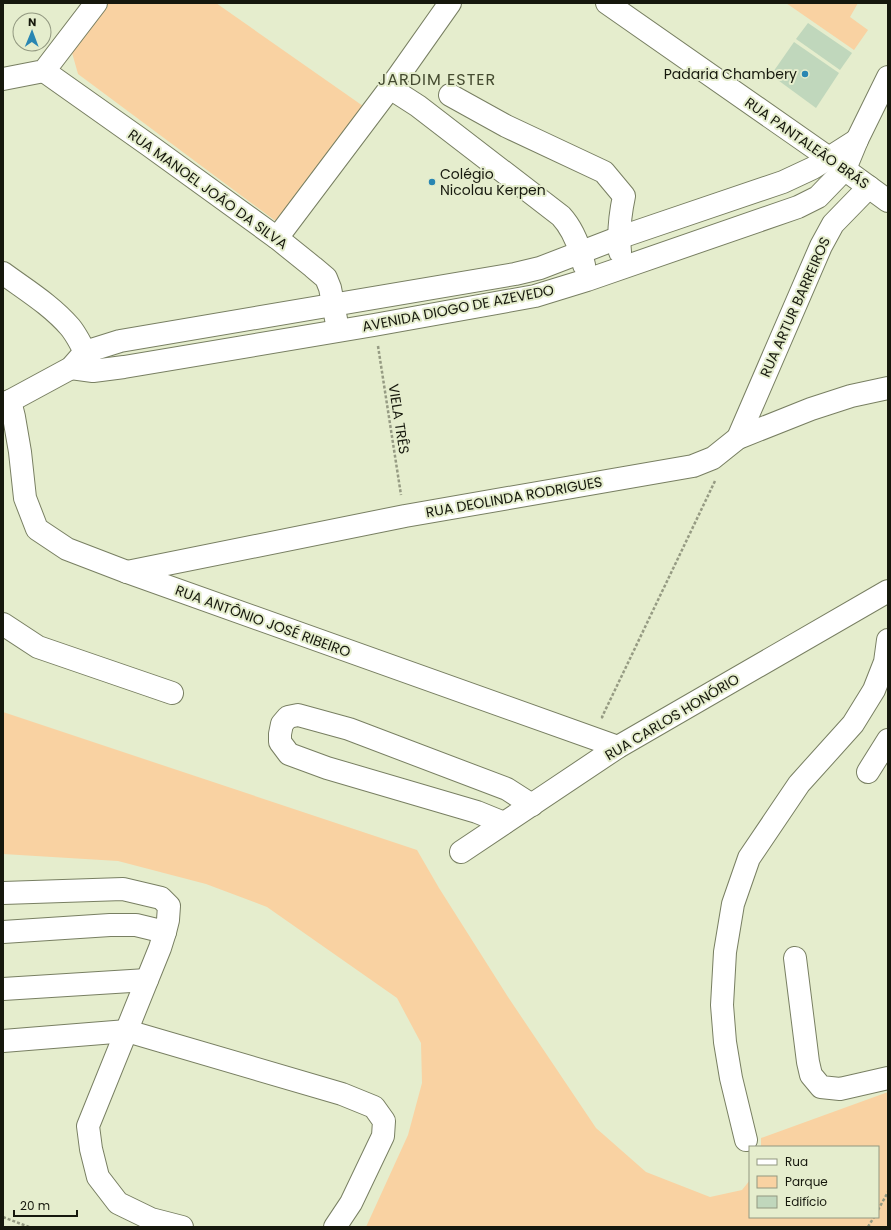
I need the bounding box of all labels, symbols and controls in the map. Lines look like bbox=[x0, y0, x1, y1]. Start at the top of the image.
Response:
north arrow bbox=[12, 12, 52, 52]
text: N bbox=[28, 14, 36, 30]
place label: Padaria Chambery bbox=[664, 64, 797, 84]
district label: JARDIM ESTER bbox=[378, 68, 496, 91]
marker: Padaria Chambery bbox=[800, 69, 810, 79]
street label: RUA PANTALEÃO BRÁS bbox=[741, 92, 873, 194]
street label: RUA MANOEL JOÃO DA SILVA bbox=[124, 124, 292, 254]
place label: Colégio Nicolau Kerpen bbox=[440, 164, 546, 200]
marker: Colégio Nicolau Kerpen bbox=[427, 177, 437, 187]
street label: RUA ARTUR BARREIROS bbox=[755, 234, 835, 380]
street label: AVENIDA DIOGO DE AZEVEDO bbox=[360, 280, 556, 336]
street label: VIELA TRÊS bbox=[384, 382, 414, 456]
street label: RUA DEOLINDA RODRIGUES bbox=[424, 472, 604, 522]
street label: RUA ANTÔNIO JOSÉ RIBEIRO bbox=[173, 580, 353, 662]
street label: RUA CARLOS HONÓRIO bbox=[601, 669, 743, 765]
legend bbox=[749, 1146, 879, 1218]
text: Rua bbox=[785, 1153, 808, 1170]
text: Parque bbox=[785, 1173, 828, 1190]
scale bar bbox=[14, 1192, 77, 1218]
text: Edifício bbox=[785, 1193, 827, 1210]
text: 20 m bbox=[20, 1197, 50, 1214]

